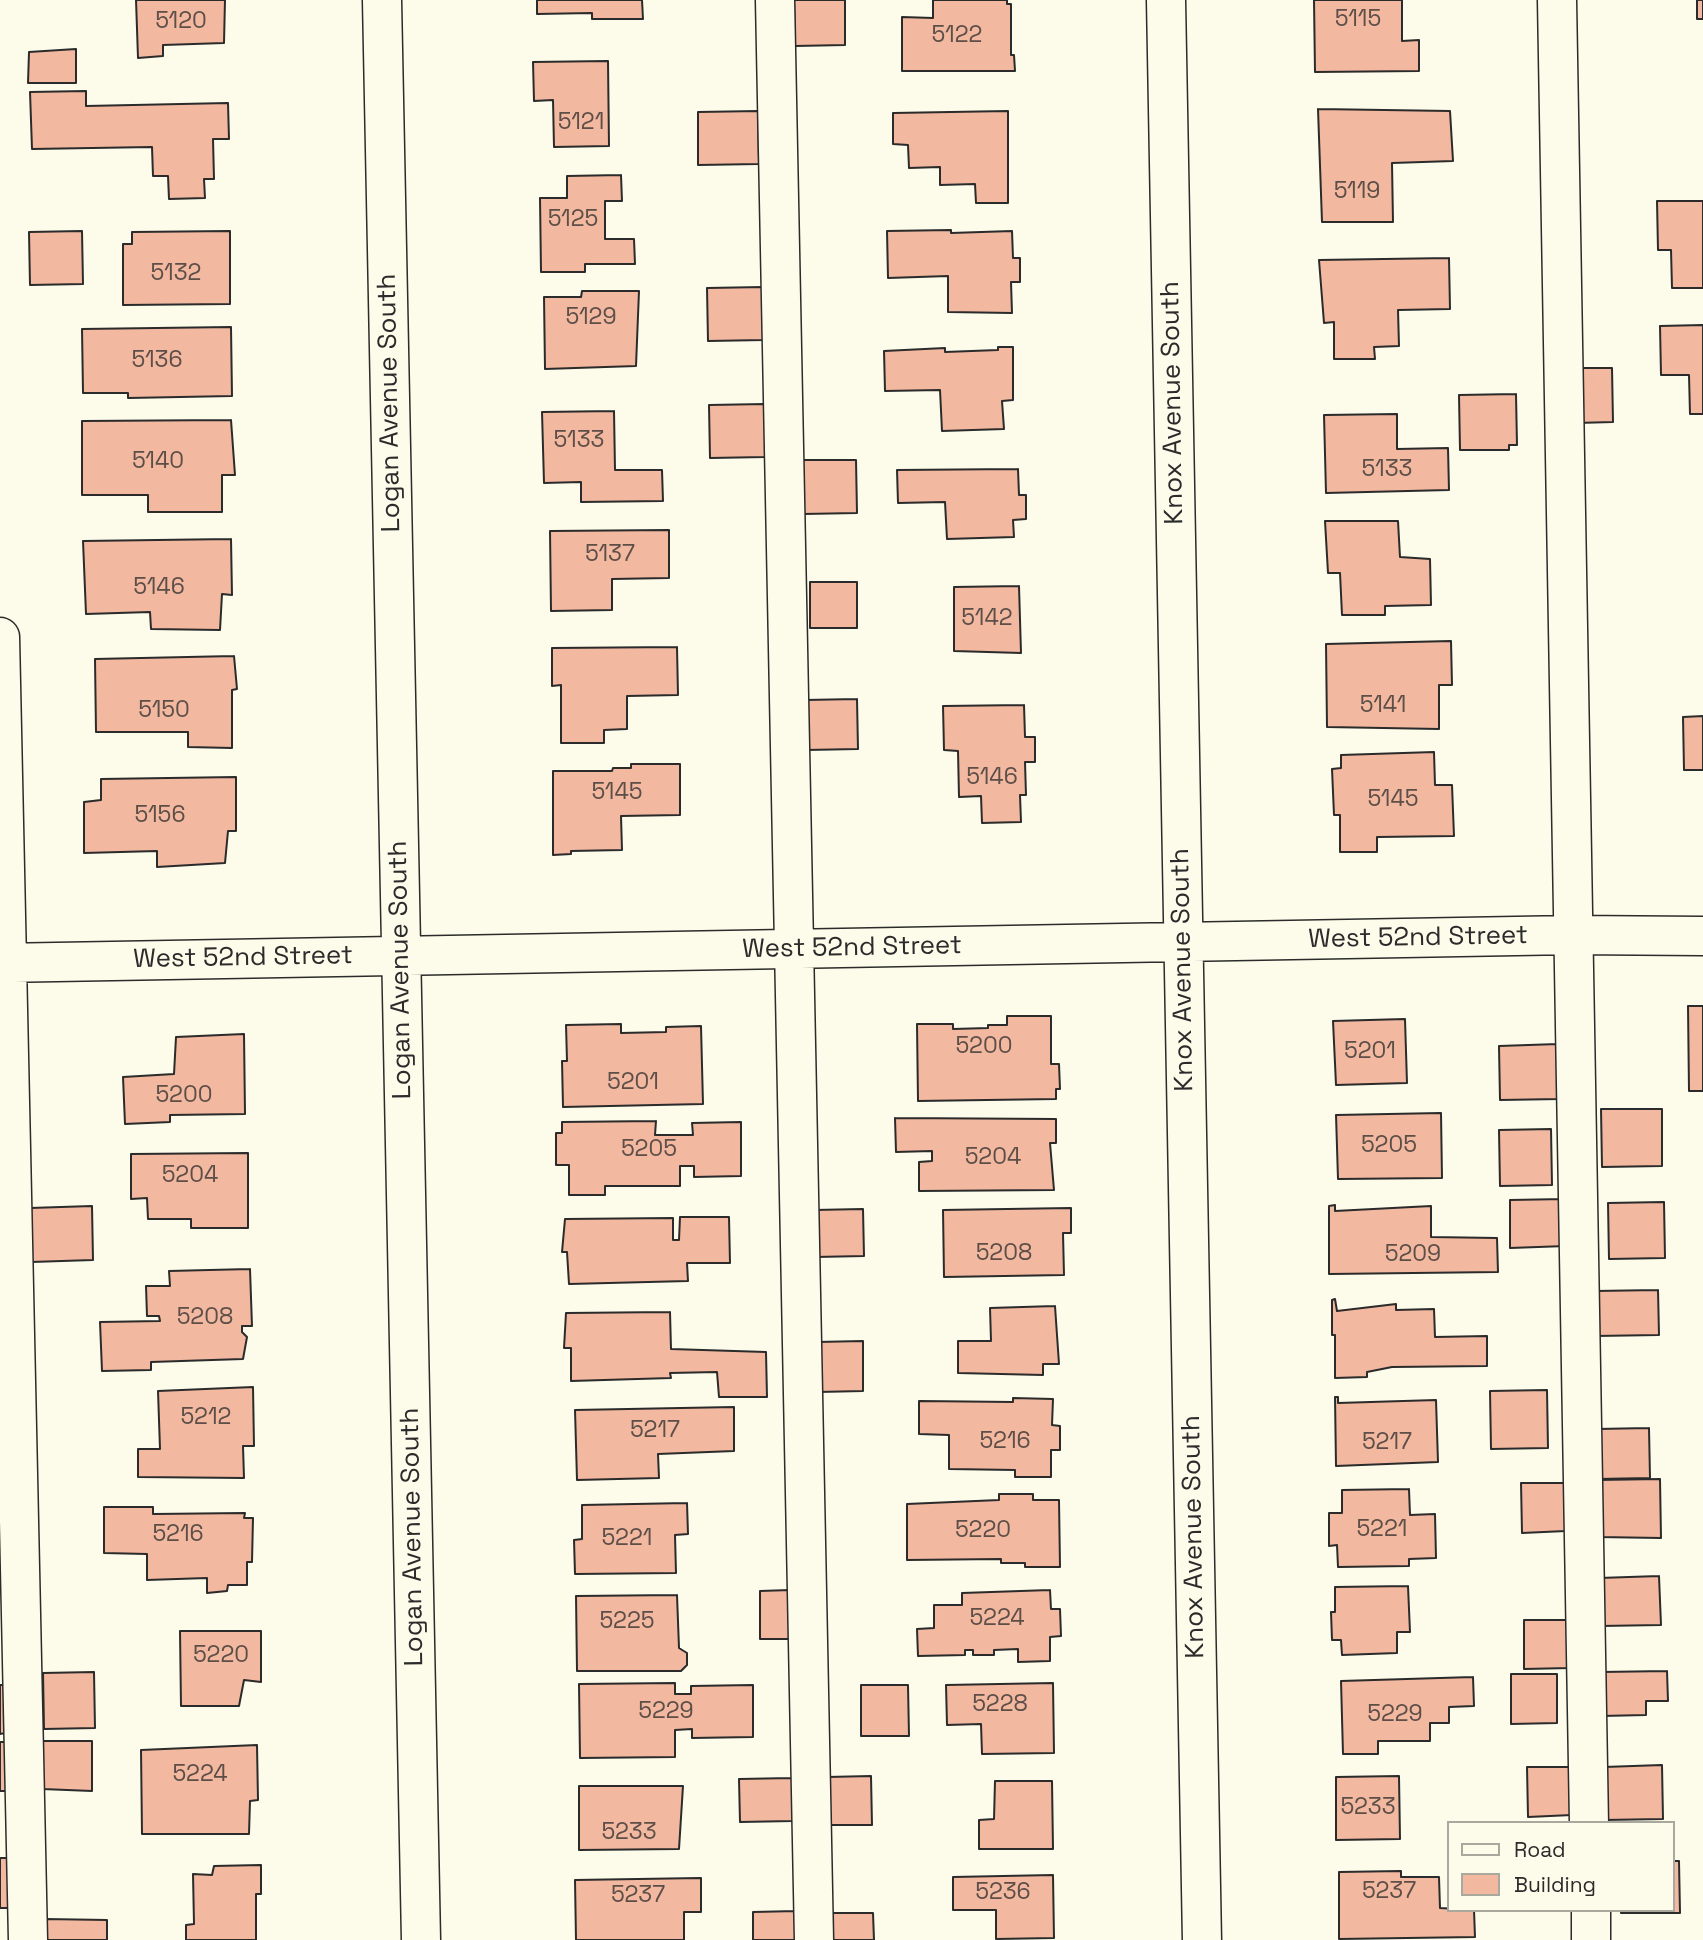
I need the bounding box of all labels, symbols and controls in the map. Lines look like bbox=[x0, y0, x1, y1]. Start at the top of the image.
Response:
house number: 5115 bbox=[1335, 6, 1381, 34]
house number: 5120 bbox=[155, 8, 207, 36]
house number: 5122 bbox=[932, 22, 982, 50]
house number: 5121 bbox=[558, 109, 604, 137]
house number: 5119 bbox=[1334, 178, 1380, 206]
house number: 5125 bbox=[548, 206, 598, 234]
house number: 5132 bbox=[151, 260, 201, 288]
street label: Logan Avenue South bbox=[372, 273, 408, 533]
street label: Knox Avenue South bbox=[1155, 281, 1191, 525]
house number: 5129 bbox=[566, 304, 616, 332]
house number: 5136 bbox=[131, 347, 183, 375]
house number: 5133 bbox=[554, 427, 604, 455]
house number: 5140 bbox=[132, 448, 184, 476]
house number: 5133 bbox=[1362, 456, 1412, 484]
house number: 5137 bbox=[585, 541, 635, 569]
house number: 5146 bbox=[133, 574, 185, 602]
house number: 5142 bbox=[961, 605, 1013, 633]
house number: 5141 bbox=[1360, 692, 1406, 720]
house number: 5150 bbox=[138, 697, 190, 725]
house number: 5146 bbox=[966, 764, 1018, 792]
house number: 5145 bbox=[591, 779, 643, 807]
house number: 5145 bbox=[1367, 786, 1419, 814]
house number: 5156 bbox=[135, 802, 185, 830]
street label: Logan Avenue South bbox=[383, 840, 419, 1100]
street label: Knox Avenue South bbox=[1165, 848, 1201, 1092]
street label: West 52nd Street bbox=[1308, 920, 1528, 956]
street label: West 52nd Street bbox=[742, 930, 962, 966]
street label: West 52nd Street bbox=[133, 940, 353, 976]
house number: 5200 bbox=[956, 1033, 1012, 1061]
house number: 5201 bbox=[1344, 1038, 1396, 1066]
house number: 5201 bbox=[607, 1069, 659, 1097]
house number: 5200 bbox=[156, 1082, 212, 1110]
house number: 5205 bbox=[1361, 1132, 1417, 1160]
house number: 5205 bbox=[621, 1136, 677, 1164]
house number: 5204 bbox=[965, 1144, 1021, 1172]
house number: 5204 bbox=[162, 1162, 218, 1190]
house number: 5208 bbox=[976, 1240, 1032, 1268]
house number: 5209 bbox=[1385, 1241, 1441, 1269]
house number: 5208 bbox=[177, 1304, 233, 1332]
house number: 5212 bbox=[181, 1404, 231, 1432]
street label: Logan Avenue South bbox=[395, 1407, 431, 1667]
street label: Knox Avenue South bbox=[1176, 1415, 1212, 1659]
house number: 5217 bbox=[630, 1417, 680, 1445]
house number: 5216 bbox=[979, 1428, 1031, 1456]
house number: 5217 bbox=[1362, 1429, 1412, 1457]
house number: 5221 bbox=[1357, 1516, 1407, 1544]
house number: 5220 bbox=[955, 1517, 1011, 1545]
house number: 5216 bbox=[152, 1521, 204, 1549]
house number: 5221 bbox=[602, 1525, 652, 1553]
house number: 5224 bbox=[969, 1605, 1025, 1633]
house number: 5225 bbox=[599, 1608, 655, 1636]
house number: 5220 bbox=[193, 1642, 249, 1670]
house number: 5228 bbox=[972, 1691, 1028, 1719]
house number: 5229 bbox=[638, 1698, 694, 1726]
house number: 5229 bbox=[1367, 1701, 1423, 1729]
house number: 5224 bbox=[172, 1761, 228, 1789]
house number: 5233 bbox=[1340, 1794, 1396, 1822]
house number: 5233 bbox=[601, 1819, 657, 1847]
legend bbox=[1448, 1821, 1675, 1912]
text: Road bbox=[1514, 1836, 1566, 1863]
text: Building bbox=[1514, 1871, 1596, 1898]
house number: 5237 bbox=[1362, 1878, 1416, 1906]
house number: 5236 bbox=[975, 1879, 1031, 1907]
house number: 5237 bbox=[611, 1882, 665, 1910]

